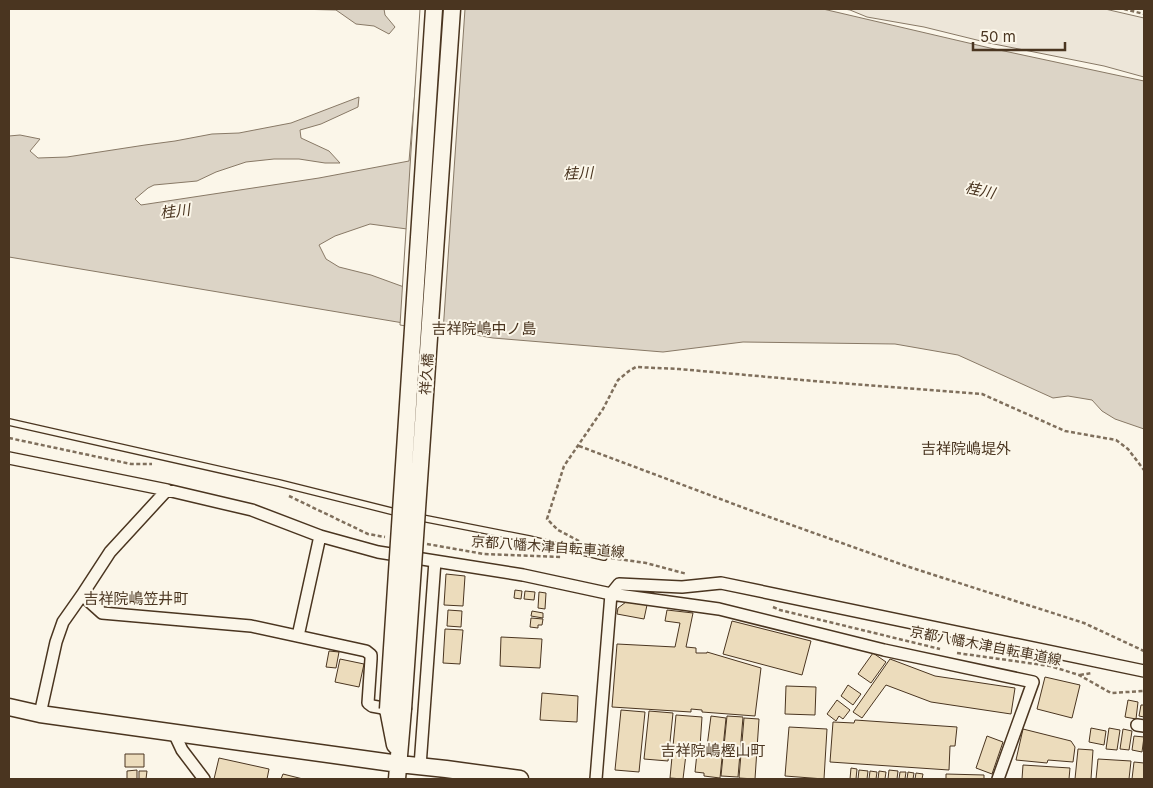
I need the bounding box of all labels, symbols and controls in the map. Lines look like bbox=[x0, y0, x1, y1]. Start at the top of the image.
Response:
scale bar bbox=[973, 20, 1066, 52]
text: 50 m bbox=[980, 27, 1016, 46]
water label: 桂川 bbox=[563, 163, 595, 183]
water label: 桂川 bbox=[963, 177, 999, 203]
water label: 桂川 bbox=[159, 199, 193, 222]
district label: 吉祥院嶋中ノ島 bbox=[431, 319, 537, 338]
street label: 祥久橋 bbox=[416, 352, 436, 396]
district label: 吉祥院嶋堤外 bbox=[921, 439, 1011, 458]
street label: 京都八幡木津自転車道線 bbox=[471, 532, 625, 560]
district label: 吉祥院嶋笠井町 bbox=[83, 589, 189, 608]
street label: 京都八幡木津自転車道線 bbox=[909, 622, 1063, 668]
district label: 吉祥院嶋樫山町 bbox=[660, 741, 766, 760]

